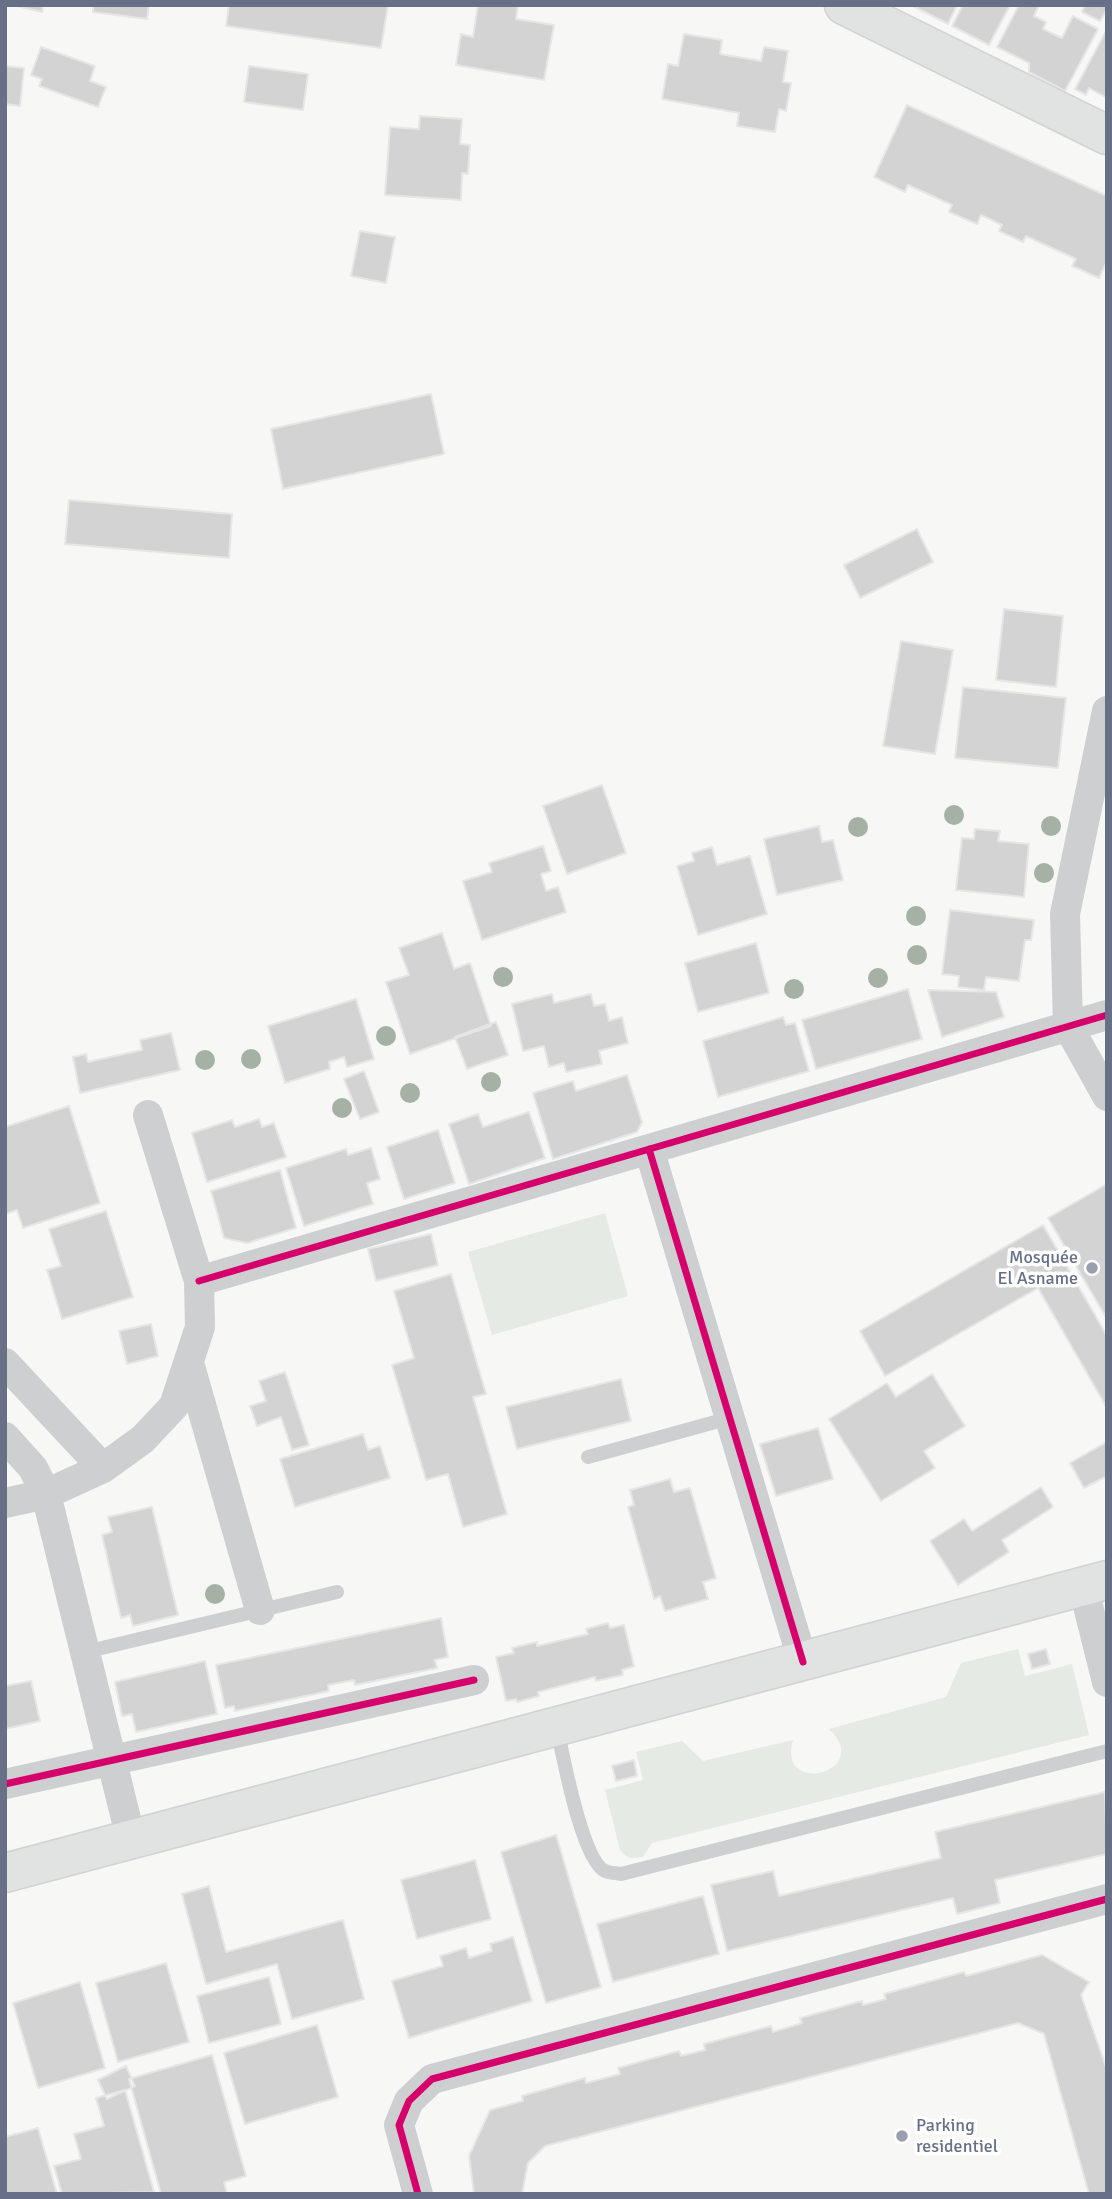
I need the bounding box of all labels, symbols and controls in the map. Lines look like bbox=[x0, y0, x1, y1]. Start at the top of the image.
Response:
place label: Mosquée El Asname bbox=[997, 1247, 1078, 1290]
marker: Mosquée El Asname bbox=[1084, 1260, 1100, 1276]
place label: Parking residentiel bbox=[916, 2115, 998, 2158]
marker: Parking residentiel bbox=[894, 2128, 910, 2144]

